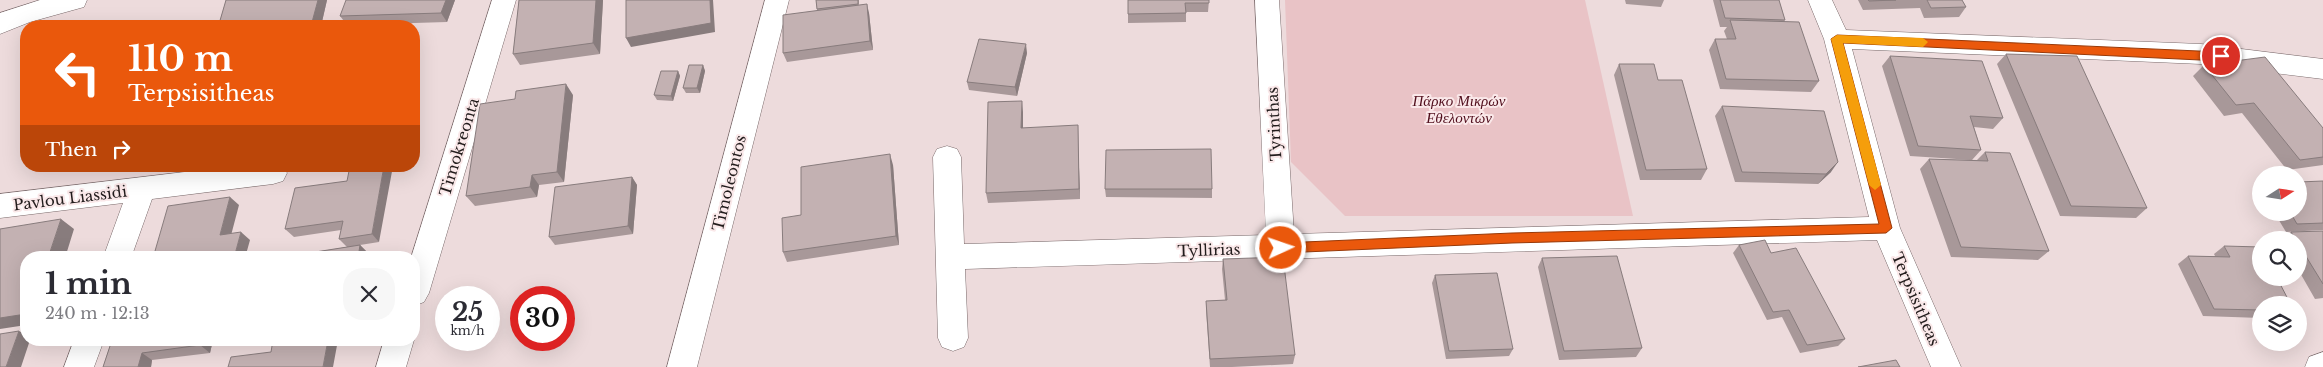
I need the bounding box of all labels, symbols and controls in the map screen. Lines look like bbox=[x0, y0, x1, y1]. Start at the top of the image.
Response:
pin bbox=[2200, 35, 2242, 77]
text: 110 m bbox=[128, 37, 233, 80]
icon: left bbox=[45, 40, 110, 105]
icon: arrive bbox=[2207, 42, 2235, 70]
text: Terpsisitheas bbox=[128, 80, 275, 107]
street label: Tyrinthas bbox=[1263, 86, 1285, 162]
park label: Πάρκο Μικρών Εθελοντών bbox=[1412, 91, 1506, 127]
street label: Timokreonta bbox=[435, 95, 483, 198]
street label: Timoleontos bbox=[708, 133, 750, 233]
icon: right bbox=[107, 135, 135, 163]
text: Then bbox=[45, 138, 97, 161]
north arrow bbox=[2252, 166, 2308, 221]
map controls bbox=[2252, 166, 2307, 351]
street label: Pavlou Liassidi bbox=[12, 182, 128, 214]
position arrow bbox=[1254, 221, 1306, 273]
button: search bbox=[2252, 231, 2307, 286]
street label: Tyllirias bbox=[1177, 239, 1241, 261]
street label: Terpsisitheas bbox=[1888, 249, 1944, 349]
text: 1 min bbox=[45, 265, 132, 302]
button: close bbox=[343, 268, 395, 320]
speed limit sign: 30 bbox=[510, 286, 575, 351]
button: layers bbox=[2252, 296, 2307, 351]
text: 25 bbox=[452, 297, 483, 328]
text: 240 m · 12:13 bbox=[45, 303, 150, 323]
text: km/h bbox=[450, 323, 485, 338]

